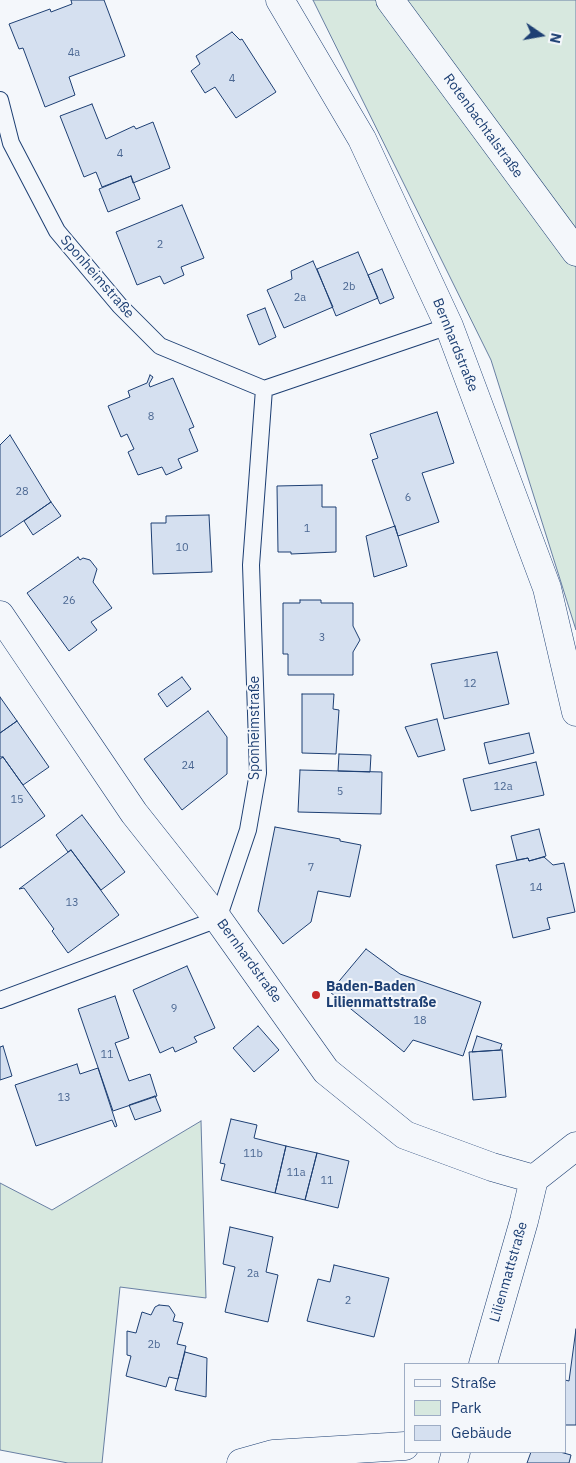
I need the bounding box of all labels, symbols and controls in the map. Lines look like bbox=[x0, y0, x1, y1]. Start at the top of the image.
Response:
north arrow bbox=[516, 10, 566, 60]
text: N bbox=[546, 31, 566, 45]
house number: 4a bbox=[68, 46, 80, 60]
street label: Rotenbachtalstraße bbox=[440, 71, 526, 181]
house number: 4 bbox=[229, 72, 235, 86]
house number: 4 bbox=[117, 147, 123, 161]
street label: Sponheimstraße bbox=[56, 232, 138, 322]
house number: 2 bbox=[157, 238, 163, 252]
house number: 2b bbox=[343, 280, 355, 294]
house number: 2a bbox=[294, 291, 306, 305]
street label: Bernhardstraße bbox=[429, 296, 481, 394]
house number: 8 bbox=[148, 410, 154, 424]
house number: 28 bbox=[15, 485, 29, 499]
house number: 6 bbox=[405, 491, 411, 505]
house number: 1 bbox=[304, 522, 310, 536]
house number: 10 bbox=[175, 541, 189, 555]
house number: 26 bbox=[62, 594, 76, 608]
house number: 3 bbox=[319, 631, 325, 645]
street label: Sponheimstraße bbox=[247, 676, 263, 780]
house number: 12 bbox=[463, 677, 477, 691]
house number: 24 bbox=[181, 759, 195, 773]
house number: 12a bbox=[493, 780, 513, 794]
house number: 5 bbox=[337, 785, 343, 799]
house number: 15 bbox=[10, 793, 24, 807]
house number: 7 bbox=[308, 861, 314, 875]
house number: 14 bbox=[529, 881, 543, 895]
house number: 13 bbox=[65, 896, 79, 910]
street label: Bernhardstraße bbox=[213, 916, 285, 1006]
place label: Baden-Baden Lilienmattstraße bbox=[326, 979, 436, 1012]
marker: Baden-Baden Lilienmattstraße bbox=[310, 989, 322, 1001]
house number: 9 bbox=[171, 1002, 177, 1016]
house number: 18 bbox=[413, 1014, 427, 1028]
house number: 11 bbox=[100, 1048, 114, 1062]
house number: 13 bbox=[57, 1091, 71, 1105]
house number: 11b bbox=[243, 1147, 263, 1161]
house number: 11a bbox=[286, 1166, 306, 1180]
house number: 11 bbox=[320, 1174, 334, 1188]
street label: Lilienmattstraße bbox=[487, 1220, 531, 1324]
house number: 2a bbox=[247, 1267, 259, 1281]
house number: 2 bbox=[345, 1294, 351, 1308]
house number: 2b bbox=[148, 1338, 160, 1352]
legend bbox=[404, 1363, 566, 1453]
text: Straße bbox=[451, 1373, 496, 1392]
text: Park bbox=[451, 1398, 481, 1417]
text: Gebäude bbox=[451, 1423, 512, 1442]

